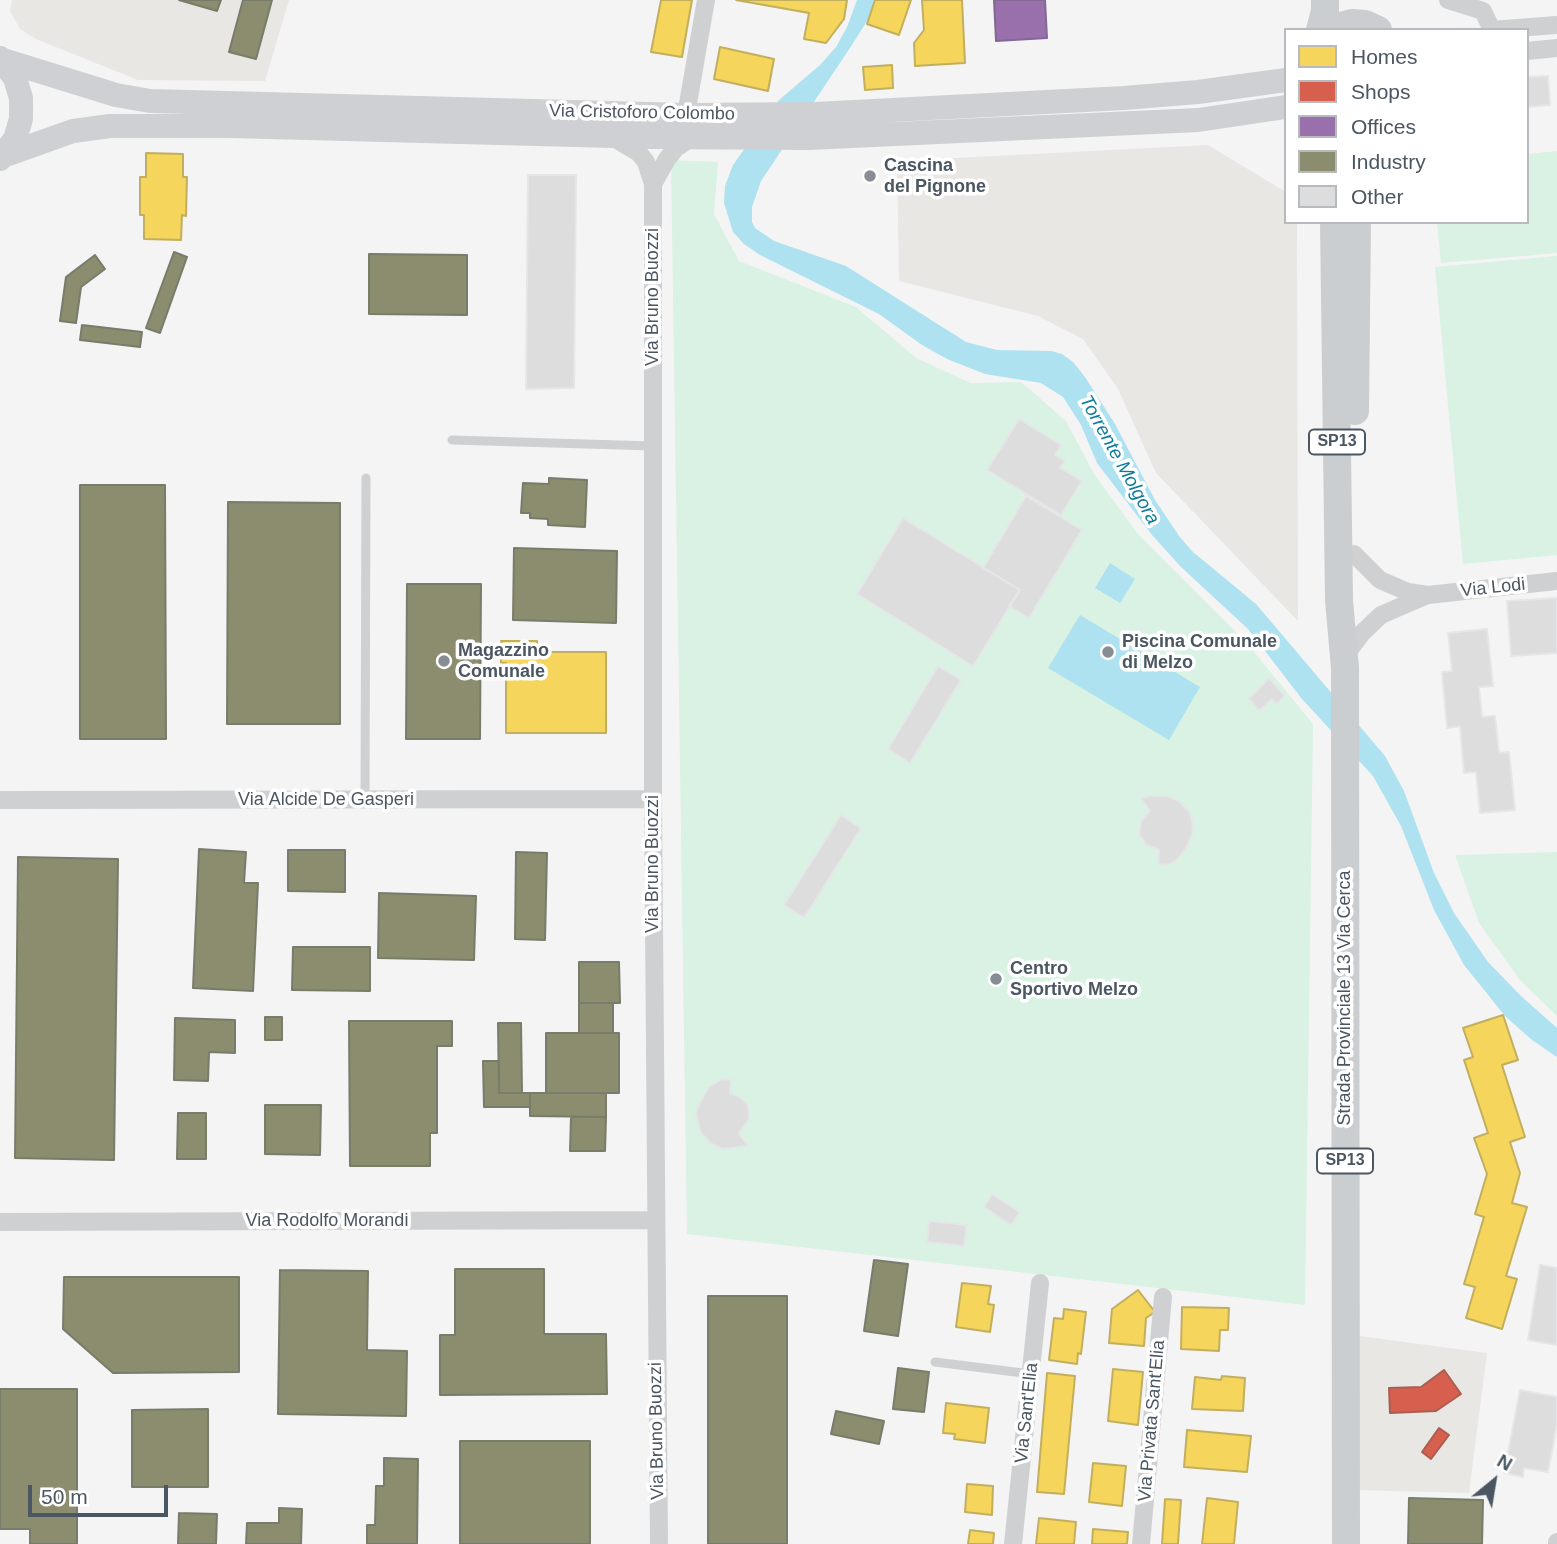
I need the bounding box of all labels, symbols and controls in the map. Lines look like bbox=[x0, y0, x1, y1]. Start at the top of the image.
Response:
legend bbox=[1284, 28, 1529, 224]
text: Homes bbox=[1351, 45, 1418, 68]
text: Shops bbox=[1351, 80, 1411, 103]
street label: Via Cristoforo Colombo bbox=[549, 101, 735, 125]
text: Offices bbox=[1351, 115, 1416, 138]
text: Industry bbox=[1351, 150, 1426, 173]
place label: Cascina del Pignone bbox=[884, 155, 986, 198]
marker: Cascina del Pignone bbox=[862, 168, 878, 184]
text: Other bbox=[1351, 185, 1404, 208]
street label: Via Bruno Buozzi bbox=[642, 228, 664, 366]
water label: Torrente Molgora bbox=[1074, 392, 1164, 528]
road number: SP13 bbox=[1309, 430, 1365, 454]
street label: Via Lodi bbox=[1460, 574, 1526, 602]
place label: Piscina Comunale di Melzo bbox=[1122, 631, 1277, 674]
place label: Magazzino Comunale bbox=[458, 640, 549, 682]
marker: Piscina Comunale di Melzo bbox=[1100, 644, 1116, 660]
marker: Magazzino Comunale bbox=[436, 653, 452, 669]
street label: Via Alcide De Gasperi bbox=[238, 789, 414, 811]
street label: Via Bruno Buozzi bbox=[642, 795, 664, 933]
street label: Strada Provinciale 13 Via Cerca bbox=[1334, 871, 1356, 1125]
place label: Centro Sportivo Melzo bbox=[1010, 958, 1138, 1000]
marker: Centro Sportivo Melzo bbox=[988, 971, 1004, 987]
road number: SP13 bbox=[1317, 1148, 1373, 1174]
street label: Via Rodolfo Morandi bbox=[246, 1210, 408, 1232]
street label: Via Privata Sant'Elia bbox=[1134, 1339, 1170, 1503]
street label: Via Bruno Buozzi bbox=[645, 1362, 669, 1500]
street label: Via Sant'Elia bbox=[1011, 1362, 1043, 1464]
north arrow bbox=[1459, 1446, 1529, 1516]
text: N bbox=[1494, 1450, 1516, 1475]
scale bar bbox=[32, 1470, 172, 1514]
text: 50 m bbox=[41, 1485, 88, 1508]

